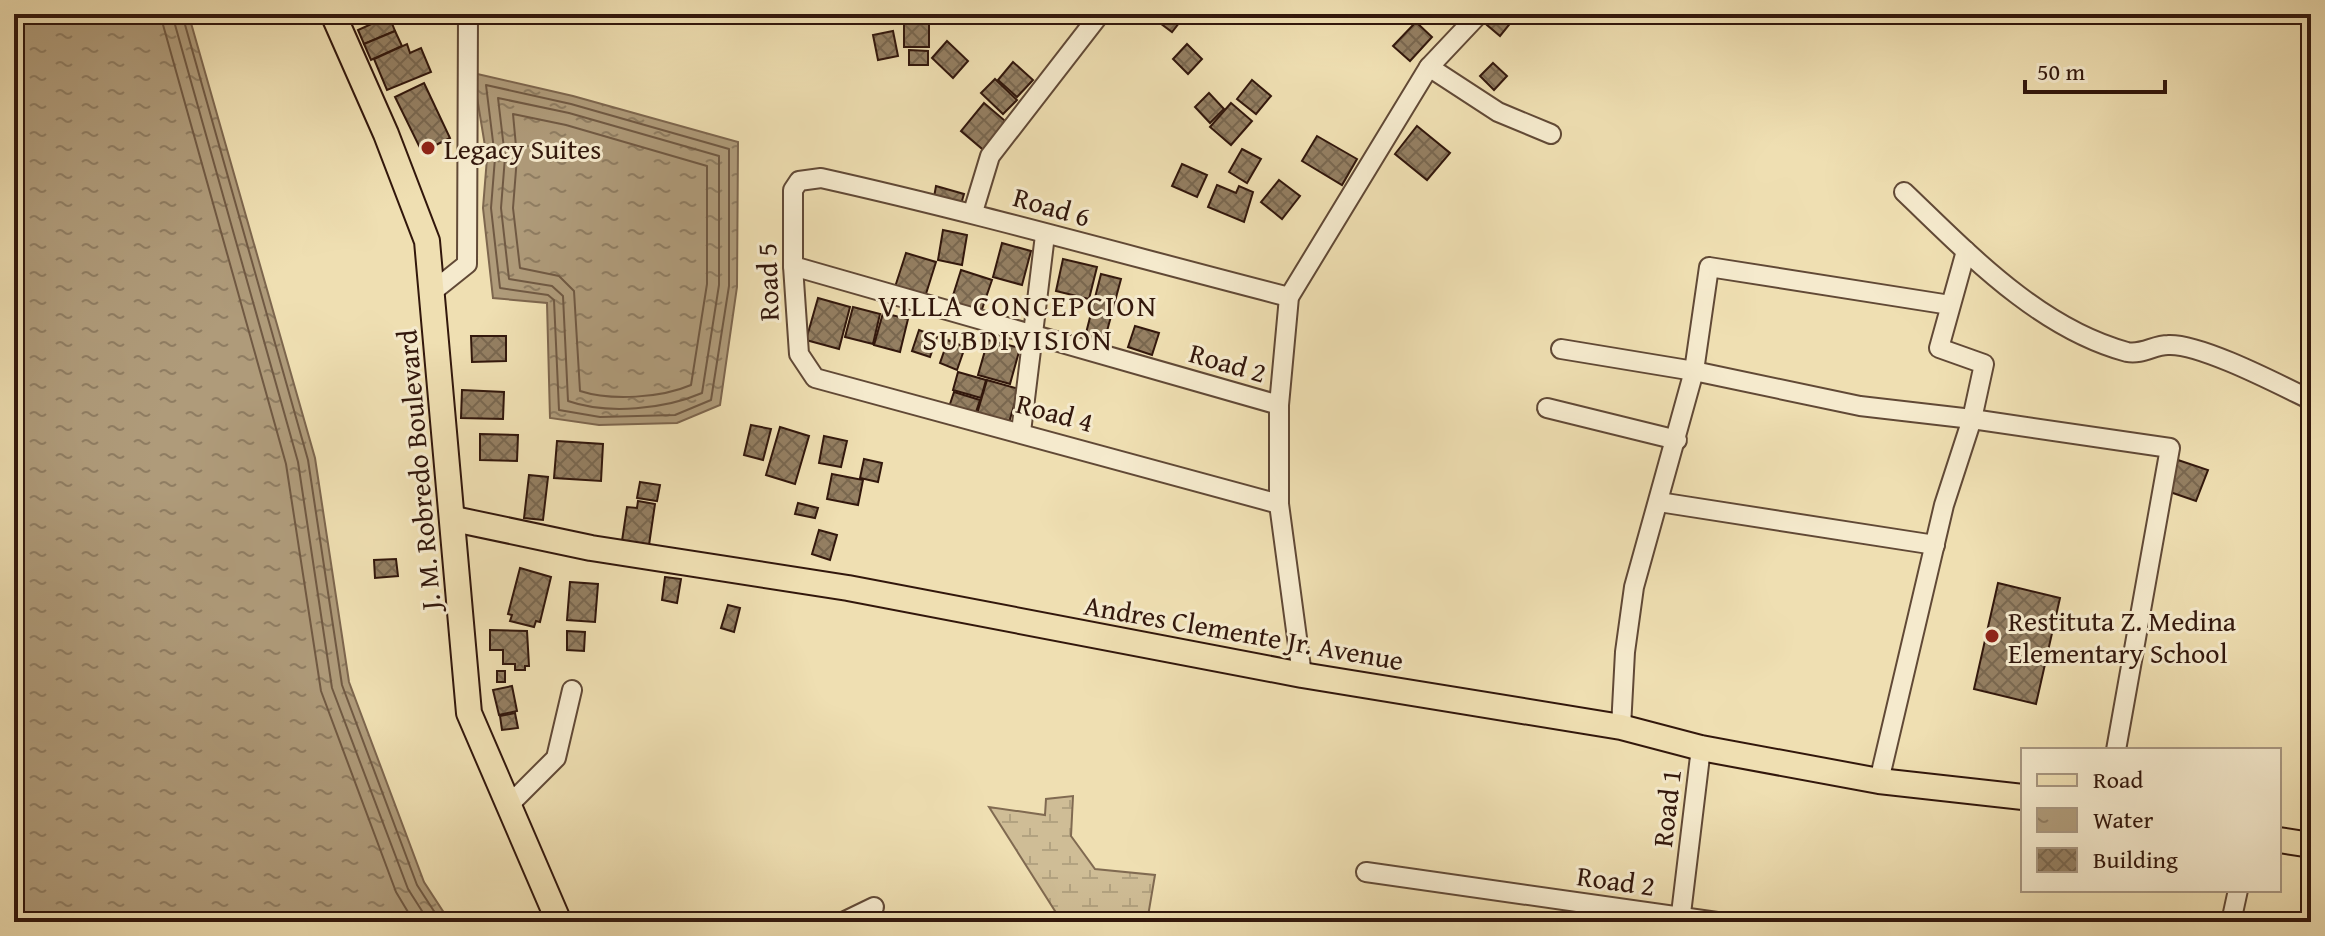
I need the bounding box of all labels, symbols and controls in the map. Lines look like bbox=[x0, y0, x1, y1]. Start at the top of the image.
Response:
scale bar bbox=[2025, 44, 2165, 94]
text: 50 m bbox=[2037, 54, 2085, 89]
place label: Legacy Suites bbox=[444, 128, 601, 169]
marker: Legacy Suites bbox=[419, 139, 437, 157]
street label: Road 6 bbox=[1009, 176, 1095, 236]
street label: Road 5 bbox=[745, 242, 789, 322]
district label: VILLA CONCEPCION SUBDIVISION bbox=[878, 283, 1158, 361]
street label: J. M. Robredo Boulevard bbox=[385, 328, 451, 615]
street label: Road 2 bbox=[1185, 332, 1271, 392]
street label: Road 4 bbox=[1012, 382, 1098, 442]
street label: Andres Clemente Jr. Avenue bbox=[1081, 584, 1407, 680]
place label: Restituta Z. Medina Elementary School bbox=[2008, 600, 2237, 673]
marker: Restituta Z. Medina Elementary School bbox=[1983, 627, 2001, 645]
legend bbox=[2021, 748, 2281, 892]
text: Road bbox=[2093, 762, 2143, 797]
street label: Road 1 bbox=[1641, 767, 1691, 849]
text: Water bbox=[2093, 802, 2154, 837]
text: Building bbox=[2093, 842, 2178, 877]
street label: Road 2 bbox=[1574, 854, 1658, 906]

